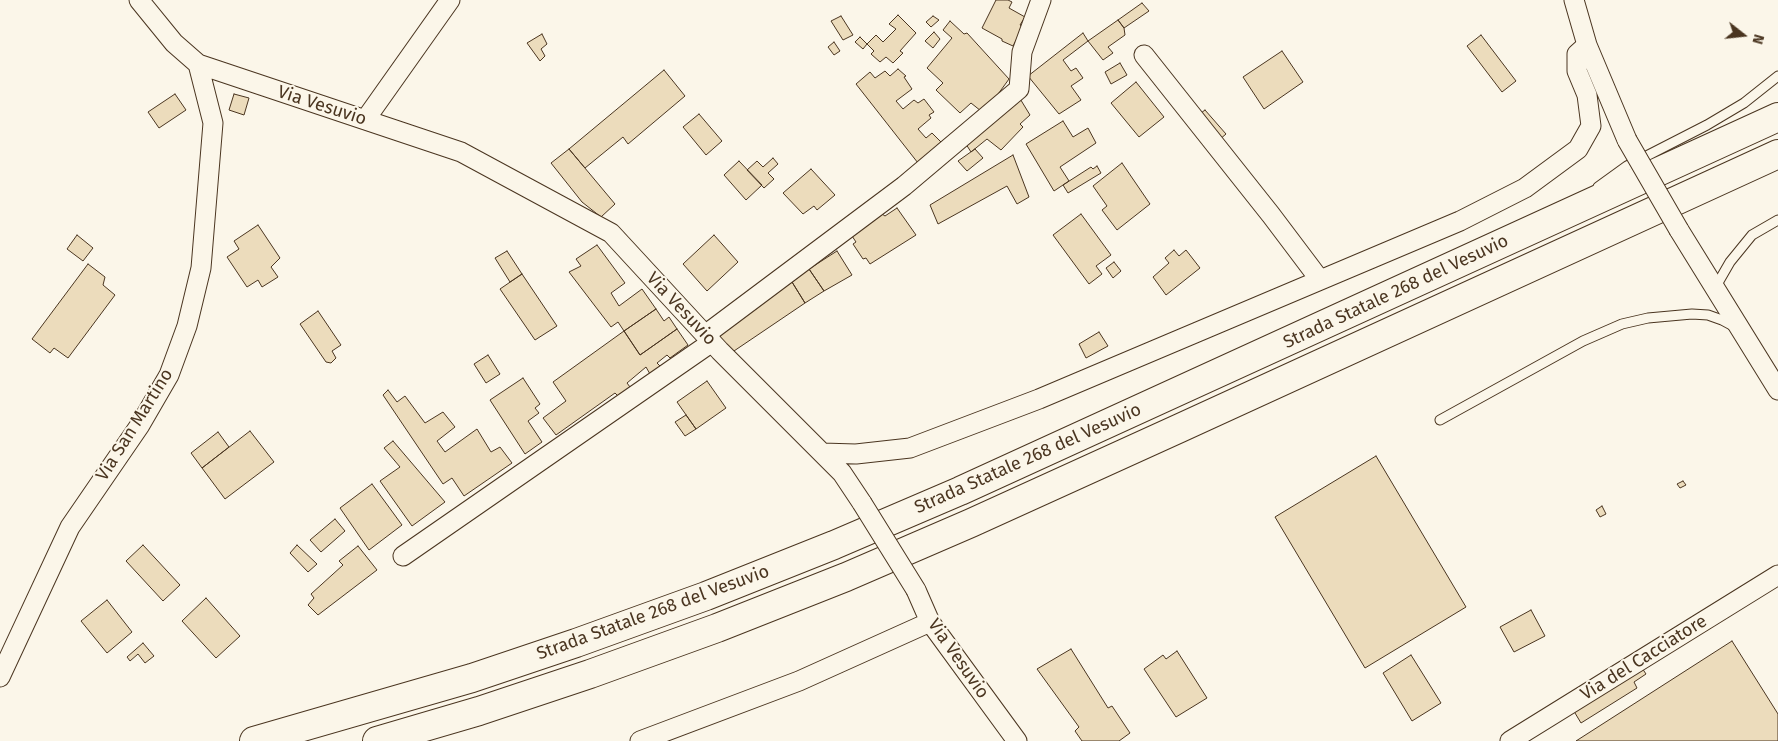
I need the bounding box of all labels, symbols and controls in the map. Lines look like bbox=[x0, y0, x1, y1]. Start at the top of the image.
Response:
north arrow bbox=[1718, 10, 1768, 60]
text: N bbox=[1748, 32, 1767, 46]
street label: Via Vesuvio bbox=[275, 81, 369, 131]
street label: Strada Statale 268 del Vesuvio bbox=[1280, 230, 1512, 354]
street label: Via Vesuvio bbox=[642, 268, 720, 350]
street label: Via San Martino bbox=[92, 365, 178, 485]
street label: Strada Statale 268 del Vesuvio bbox=[911, 399, 1145, 519]
street label: Strada Statale 268 del Vesuvio bbox=[534, 561, 772, 665]
street label: Via del Cacciatore bbox=[1577, 611, 1711, 705]
street label: Via Vesuvio bbox=[923, 615, 993, 703]

